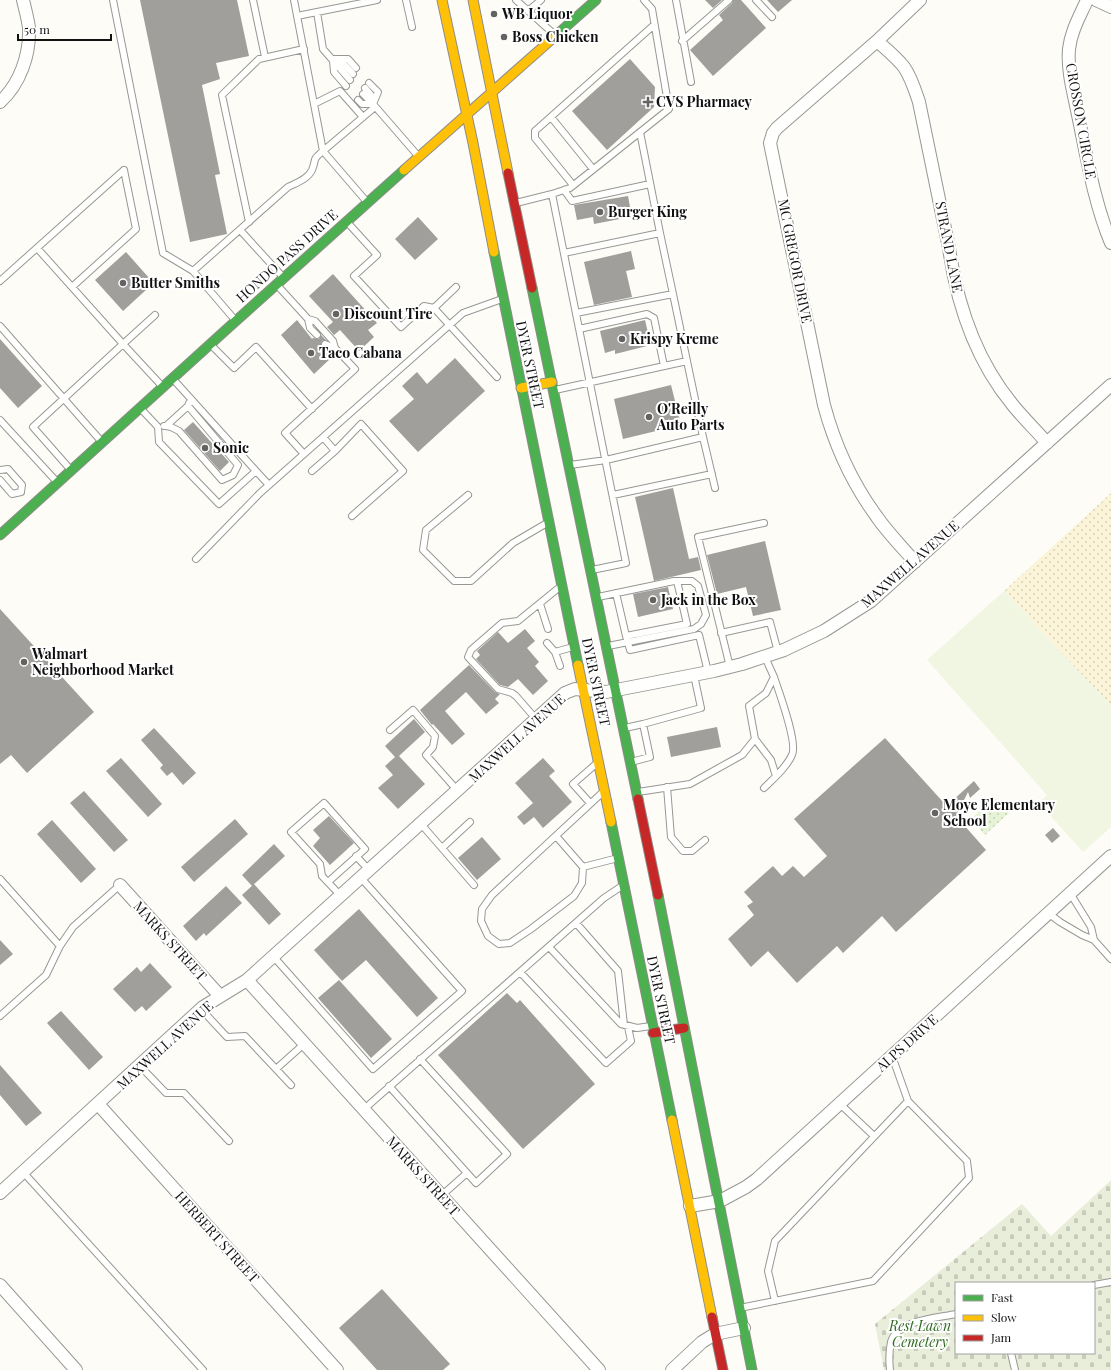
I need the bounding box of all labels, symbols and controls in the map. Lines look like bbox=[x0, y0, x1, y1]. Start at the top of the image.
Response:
place label: WB Liquor bbox=[501, 4, 573, 23]
marker: WB Liquor bbox=[489, 9, 499, 19]
scale bar bbox=[18, 16, 111, 42]
text: 50 m bbox=[24, 21, 50, 37]
place label: Boss Chicken bbox=[512, 27, 599, 46]
marker: Boss Chicken bbox=[499, 32, 509, 42]
street label: CROSSON CIRCLE bbox=[1062, 61, 1101, 181]
place label: CVS Pharmacy bbox=[656, 92, 753, 111]
marker: CVS Pharmacy bbox=[643, 97, 653, 107]
street label: MC GREGOR DRIVE bbox=[774, 197, 817, 325]
street label: STRAND LANE bbox=[931, 200, 968, 294]
place label: Burger King bbox=[608, 202, 687, 221]
street label: HONDO PASS DRIVE bbox=[232, 205, 342, 306]
marker: Burger King bbox=[595, 207, 605, 217]
place label: Butter Smiths bbox=[131, 273, 220, 292]
marker: Butter Smiths bbox=[118, 278, 128, 288]
place label: Discount Tire bbox=[344, 304, 433, 323]
marker: Discount Tire bbox=[331, 309, 341, 319]
street label: DYER STREET bbox=[512, 319, 549, 411]
place label: Krispy Kreme bbox=[630, 329, 719, 348]
marker: Krispy Kreme bbox=[617, 334, 627, 344]
place label: Taco Cabana bbox=[319, 343, 403, 362]
marker: Taco Cabana bbox=[306, 348, 316, 358]
place label: O'Reilly Auto Parts bbox=[656, 399, 724, 434]
marker: O'Reilly Auto Parts bbox=[644, 412, 654, 422]
place label: Sonic bbox=[213, 438, 249, 457]
marker: Sonic bbox=[200, 443, 210, 453]
street label: MAXWELL AVENUE bbox=[857, 516, 963, 611]
place label: Jack in the Box bbox=[660, 590, 756, 609]
marker: Jack in the Box bbox=[648, 595, 658, 605]
street label: DYER STREET bbox=[578, 636, 615, 728]
place label: Walmart Neighborhood Market bbox=[31, 644, 174, 679]
marker: Walmart Neighborhood Market bbox=[19, 657, 29, 667]
street label: MAXWELL AVENUE bbox=[464, 689, 569, 786]
place label: Moye Elementary School bbox=[943, 795, 1056, 830]
marker: Moye Elementary School bbox=[930, 808, 940, 818]
street label: MARKS STREET bbox=[129, 897, 211, 985]
street label: DYER STREET bbox=[643, 954, 680, 1046]
street label: MAXWELL AVENUE bbox=[112, 996, 217, 1093]
street label: ALPS DRIVE bbox=[871, 1010, 942, 1076]
street label: MARKS STREET bbox=[382, 1132, 464, 1220]
street label: HERBERT STREET bbox=[171, 1187, 264, 1287]
legend bbox=[955, 1282, 1095, 1354]
text: Fast bbox=[991, 1289, 1014, 1305]
text: Slow bbox=[991, 1309, 1017, 1325]
park label: Rest Lawn Cemetery bbox=[888, 1316, 951, 1351]
text: Jam bbox=[990, 1329, 1012, 1345]

